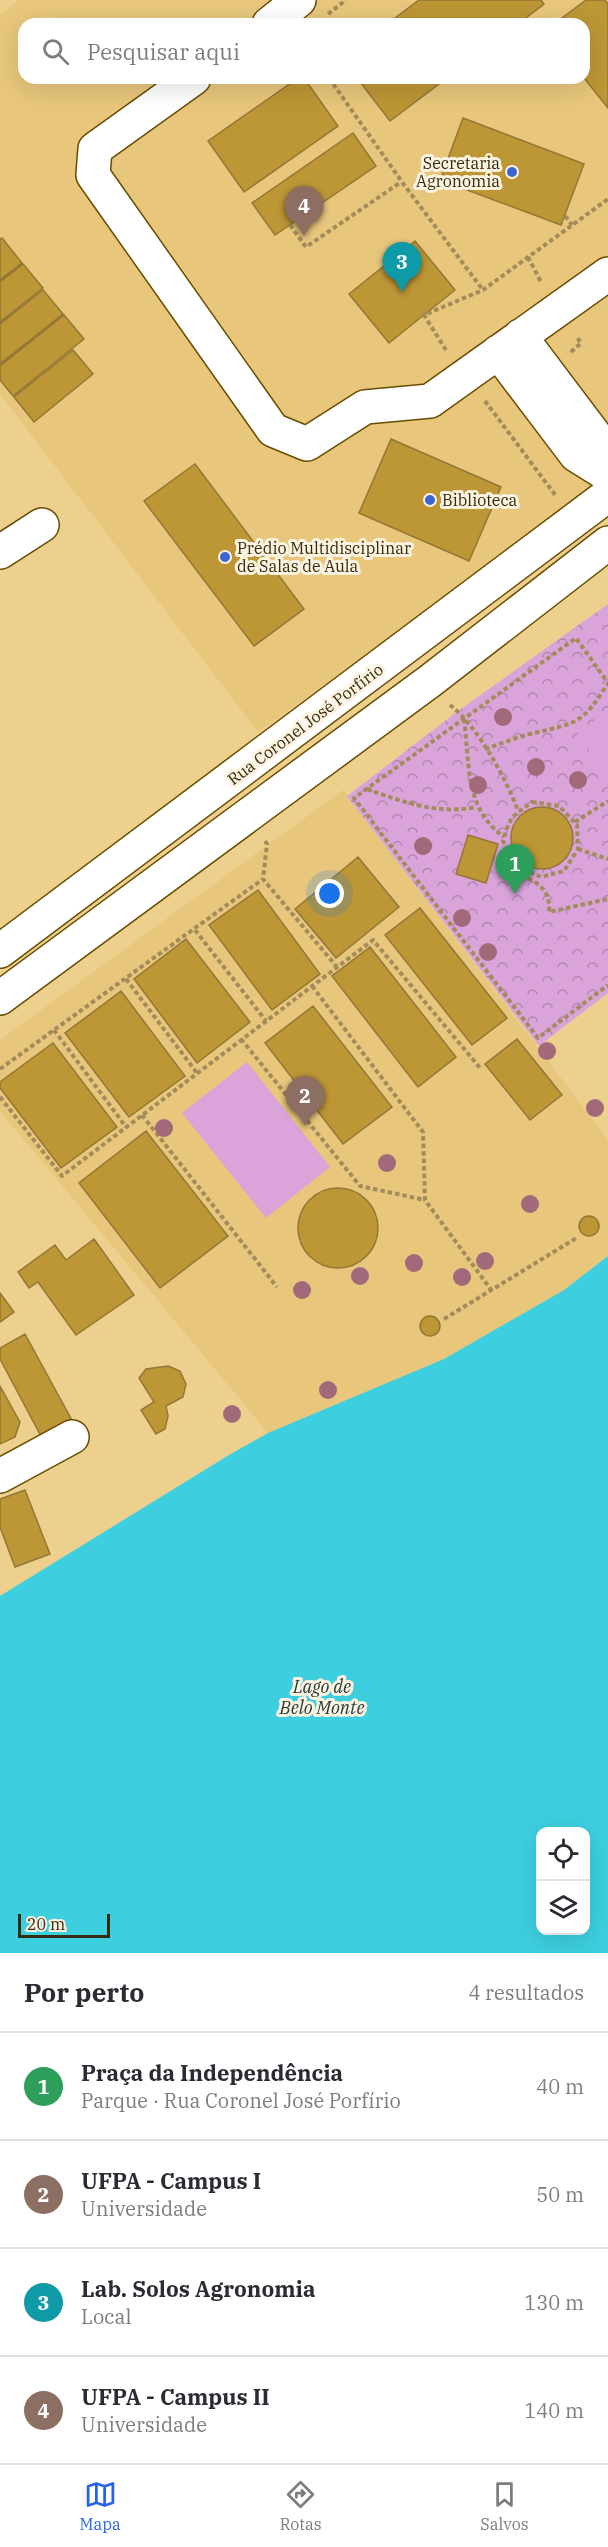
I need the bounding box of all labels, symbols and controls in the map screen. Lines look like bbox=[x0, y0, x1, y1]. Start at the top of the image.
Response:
search box bbox=[18, 18, 590, 84]
icon: search bbox=[39, 35, 72, 68]
text: Pesquisar aqui bbox=[87, 37, 240, 66]
place label: Secretaria Agronomia bbox=[416, 153, 500, 191]
marker: Secretaria Agronomia bbox=[505, 165, 519, 179]
pin: 4 bbox=[284, 186, 324, 236]
pin: 3 bbox=[382, 242, 422, 292]
place label: Biblioteca bbox=[442, 490, 518, 510]
marker: Biblioteca bbox=[423, 493, 437, 507]
place label: Prédio Multidisciplinar de Salas de Aula bbox=[237, 538, 411, 576]
marker: Prédio Multidisciplinar de Salas de Aula bbox=[218, 550, 232, 564]
street label: Rua Coronel José Porfírio bbox=[223, 659, 387, 789]
pin: 1 bbox=[496, 844, 534, 894]
your location bbox=[315, 879, 344, 908]
pin: 2 bbox=[286, 1076, 324, 1126]
water label: Lago de Belo Monte bbox=[279, 1675, 364, 1719]
map controls bbox=[536, 1827, 590, 1935]
button: locate bbox=[536, 1827, 590, 1881]
button: layers bbox=[536, 1881, 590, 1935]
scale bar bbox=[18, 1911, 110, 1938]
text: 20 m bbox=[27, 1914, 65, 1934]
text: Por perto bbox=[24, 1975, 144, 2009]
text: 4 resultados bbox=[468, 1979, 584, 2006]
text: Praça da Independência bbox=[81, 2058, 343, 2087]
text: 1 bbox=[38, 2073, 50, 2100]
text: 40 m bbox=[536, 2073, 584, 2100]
text: Parque · Rua Coronel José Porfírio bbox=[81, 2087, 401, 2114]
text: UFPA - Campus I bbox=[81, 2166, 261, 2195]
text: 2 bbox=[38, 2181, 50, 2208]
text: 50 m bbox=[536, 2181, 584, 2208]
text: Universidade bbox=[81, 2195, 207, 2222]
text: Lab. Solos Agronomia bbox=[81, 2274, 316, 2303]
text: 3 bbox=[38, 2289, 50, 2316]
text: 130 m bbox=[524, 2289, 584, 2316]
text: Local bbox=[81, 2303, 132, 2330]
text: UFPA - Campus II bbox=[81, 2382, 270, 2411]
text: 4 bbox=[38, 2397, 50, 2424]
text: 140 m bbox=[524, 2397, 584, 2424]
text: Universidade bbox=[81, 2411, 207, 2438]
tab: Mapa bbox=[79, 2478, 121, 2534]
tab: Rotas bbox=[280, 2478, 321, 2534]
tab: Salvos bbox=[480, 2478, 529, 2534]

